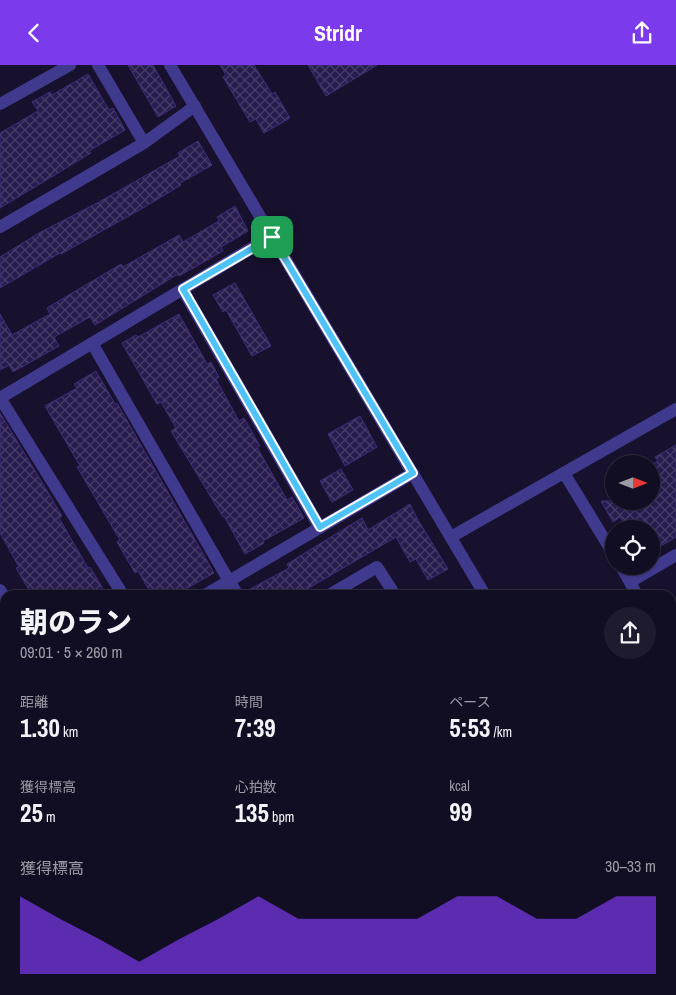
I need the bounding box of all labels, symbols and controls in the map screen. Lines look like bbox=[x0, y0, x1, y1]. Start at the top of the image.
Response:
text: Stridr bbox=[314, 18, 362, 48]
icon: back bbox=[20, 19, 48, 47]
icon: share bbox=[628, 19, 656, 47]
pin bbox=[251, 216, 293, 258]
icon: arrive bbox=[258, 223, 286, 251]
north arrow bbox=[605, 455, 660, 510]
map controls bbox=[605, 455, 660, 575]
button: locate bbox=[605, 520, 660, 575]
text: 朝のラン bbox=[20, 603, 132, 641]
button: share bbox=[604, 607, 656, 659]
text: 09:01 · 5 × 260 m bbox=[20, 641, 123, 663]
text: 距離 bbox=[20, 693, 48, 711]
text: 時間 bbox=[235, 693, 263, 711]
text: ペース bbox=[449, 693, 491, 711]
text: 1.30 bbox=[20, 711, 60, 745]
text: 7:39 bbox=[235, 711, 276, 745]
text: 5:53 bbox=[449, 711, 490, 745]
text: km bbox=[60, 723, 78, 741]
text: /km bbox=[490, 723, 512, 741]
text: kcal bbox=[449, 777, 470, 795]
text: 獲得標高 bbox=[20, 778, 76, 796]
text: 心拍数 bbox=[235, 778, 277, 796]
text: 99 bbox=[449, 795, 472, 829]
text: 25 bbox=[20, 796, 43, 830]
text: 135 bbox=[235, 796, 269, 830]
text: m bbox=[43, 808, 56, 826]
text: bpm bbox=[269, 808, 294, 826]
text: 30–33 m bbox=[605, 855, 656, 877]
text: 獲得標高 bbox=[20, 857, 84, 879]

